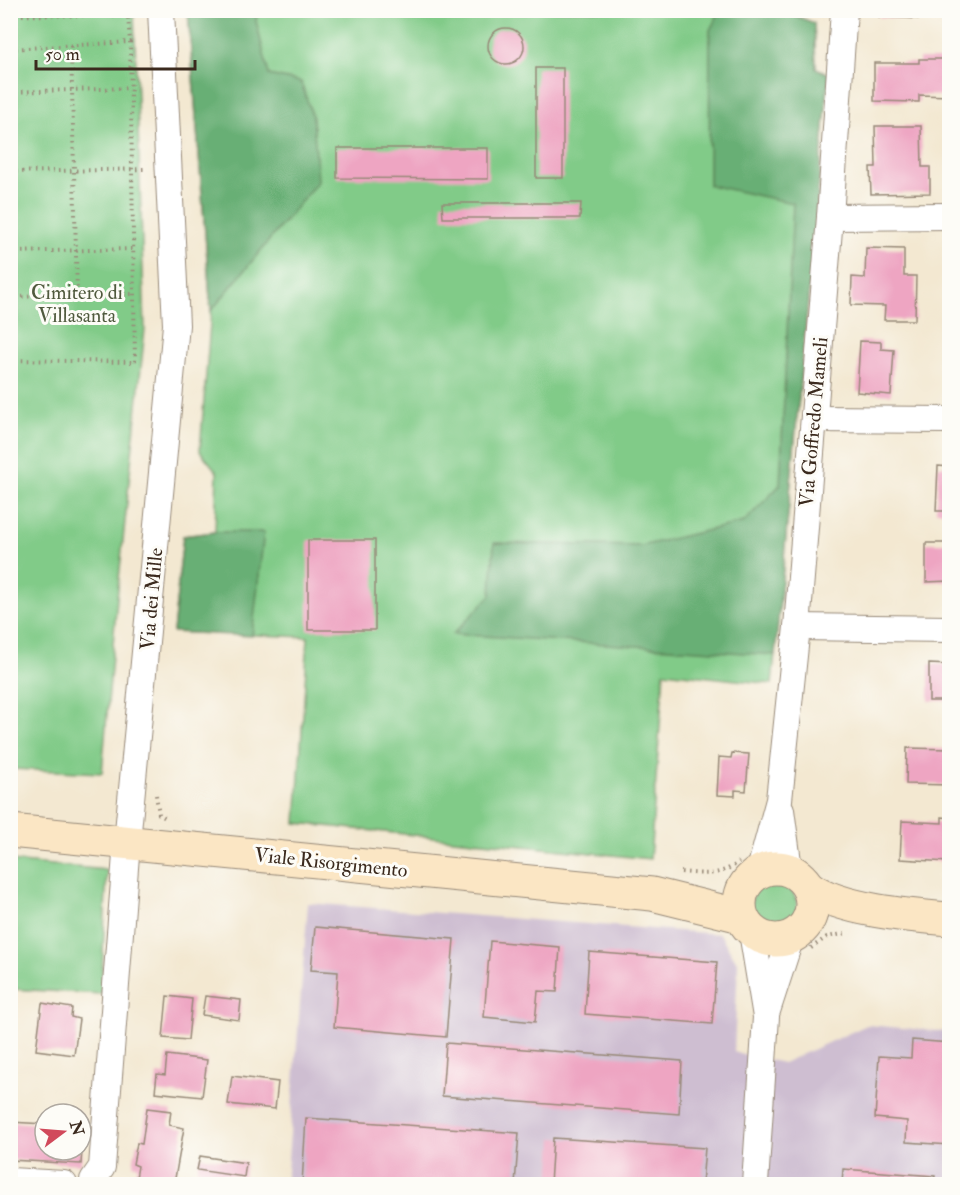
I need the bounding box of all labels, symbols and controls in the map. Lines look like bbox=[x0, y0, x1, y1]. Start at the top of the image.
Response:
scale bar bbox=[36, 33, 195, 71]
text: 50 m bbox=[45, 43, 80, 66]
park label: Cimitero di Villasanta bbox=[31, 280, 123, 328]
street label: Via Goffredo Mameli bbox=[794, 336, 833, 508]
street label: Via dei Mille bbox=[135, 547, 168, 651]
street label: Viale Risorgimento bbox=[253, 842, 409, 883]
north arrow bbox=[33, 1102, 93, 1162]
text: N bbox=[65, 1118, 88, 1138]

